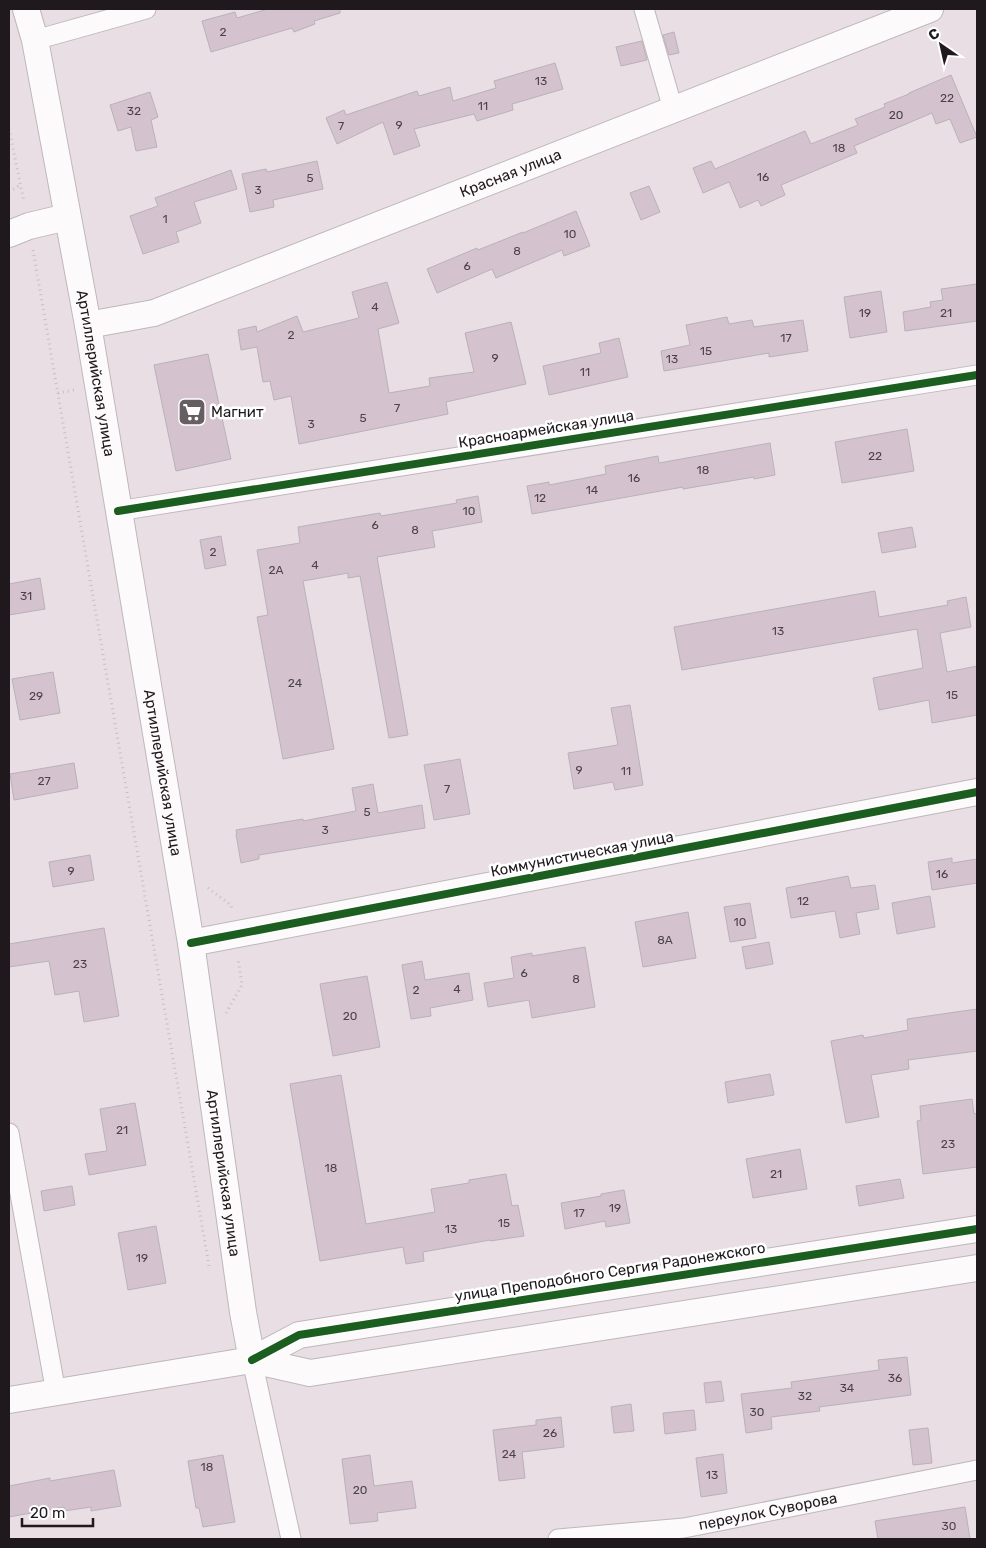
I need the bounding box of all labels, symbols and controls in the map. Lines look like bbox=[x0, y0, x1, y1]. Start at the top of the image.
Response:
north arrow bbox=[916, 20, 966, 70]
house number: 2 bbox=[219, 25, 227, 39]
text: С bbox=[925, 25, 943, 44]
house number: 13 bbox=[535, 74, 547, 88]
house number: 22 bbox=[940, 91, 954, 105]
house number: 11 bbox=[478, 99, 488, 113]
house number: 32 bbox=[127, 104, 141, 118]
house number: 20 bbox=[889, 108, 903, 122]
house number: 9 bbox=[395, 118, 403, 132]
house number: 7 bbox=[338, 119, 344, 133]
house number: 18 bbox=[833, 141, 845, 155]
street label: Красная улица bbox=[457, 145, 564, 201]
house number: 16 bbox=[757, 170, 769, 184]
house number: 5 bbox=[306, 171, 314, 185]
house number: 3 bbox=[254, 183, 262, 197]
house number: 1 bbox=[162, 212, 168, 226]
house number: 10 bbox=[564, 227, 576, 241]
house number: 8 bbox=[513, 244, 521, 258]
house number: 6 bbox=[463, 259, 471, 273]
street label: Артиллерийская улица bbox=[73, 289, 119, 458]
house number: 4 bbox=[371, 300, 379, 314]
house number: 19 bbox=[859, 306, 871, 320]
house number: 21 bbox=[940, 306, 952, 320]
house number: 2 bbox=[287, 328, 295, 342]
house number: 17 bbox=[780, 331, 792, 345]
house number: 15 bbox=[700, 344, 712, 358]
house number: 9 bbox=[491, 351, 499, 365]
house number: 13 bbox=[666, 352, 678, 366]
house number: 11 bbox=[580, 365, 590, 379]
supermarket icon: Магнит bbox=[177, 397, 207, 427]
house number: 7 bbox=[394, 401, 400, 415]
place label: Магнит bbox=[211, 403, 264, 421]
street label: Красноармейская улица bbox=[457, 406, 635, 452]
house number: 5 bbox=[359, 411, 367, 425]
house number: 3 bbox=[307, 417, 315, 431]
house number: 22 bbox=[868, 449, 882, 463]
house number: 18 bbox=[697, 463, 709, 477]
house number: 16 bbox=[628, 471, 640, 485]
house number: 14 bbox=[586, 483, 599, 497]
house number: 12 bbox=[534, 491, 546, 505]
house number: 10 bbox=[463, 504, 475, 518]
house number: 6 bbox=[371, 518, 379, 532]
house number: 8 bbox=[411, 523, 419, 537]
house number: 2 bbox=[209, 545, 217, 559]
house number: 4 bbox=[311, 558, 319, 572]
house number: 2А bbox=[268, 563, 284, 577]
house number: 31 bbox=[20, 589, 32, 603]
house number: 13 bbox=[772, 624, 784, 638]
house number: 24 bbox=[288, 676, 303, 690]
street label: Артиллерийская улица bbox=[140, 688, 185, 857]
house number: 15 bbox=[946, 688, 958, 702]
house number: 29 bbox=[29, 689, 43, 703]
house number: 9 bbox=[575, 763, 583, 777]
house number: 11 bbox=[621, 764, 631, 778]
house number: 27 bbox=[37, 774, 51, 788]
house number: 7 bbox=[444, 782, 450, 796]
house number: 5 bbox=[363, 805, 371, 819]
house number: 3 bbox=[321, 823, 329, 837]
street label: Коммунистическая улица bbox=[489, 827, 675, 881]
house number: 9 bbox=[67, 864, 75, 878]
house number: 16 bbox=[936, 867, 948, 881]
house number: 12 bbox=[797, 894, 809, 908]
house number: 10 bbox=[734, 915, 746, 929]
house number: 8А bbox=[657, 933, 673, 947]
house number: 23 bbox=[73, 957, 87, 971]
house number: 6 bbox=[520, 966, 528, 980]
house number: 8 bbox=[572, 972, 580, 986]
house number: 4 bbox=[453, 982, 461, 996]
house number: 2 bbox=[412, 983, 420, 997]
house number: 20 bbox=[343, 1009, 357, 1023]
street label: Артиллерийская улица bbox=[203, 1088, 244, 1258]
house number: 21 bbox=[116, 1123, 128, 1137]
house number: 23 bbox=[941, 1137, 955, 1151]
house number: 18 bbox=[325, 1161, 337, 1175]
house number: 21 bbox=[770, 1167, 782, 1181]
house number: 19 bbox=[609, 1201, 621, 1215]
house number: 17 bbox=[573, 1206, 585, 1220]
house number: 15 bbox=[498, 1216, 510, 1230]
house number: 13 bbox=[445, 1222, 457, 1236]
street label: улица Преподобного Сергия Радонежского bbox=[453, 1239, 767, 1305]
house number: 19 bbox=[136, 1251, 148, 1265]
house number: 36 bbox=[888, 1371, 902, 1385]
house number: 34 bbox=[840, 1381, 855, 1395]
house number: 32 bbox=[798, 1389, 812, 1403]
house number: 30 bbox=[750, 1405, 764, 1419]
house number: 26 bbox=[543, 1426, 557, 1440]
house number: 24 bbox=[502, 1447, 517, 1461]
house number: 18 bbox=[201, 1460, 213, 1474]
house number: 13 bbox=[706, 1468, 718, 1482]
house number: 20 bbox=[353, 1483, 367, 1497]
street label: переулок Суворова bbox=[697, 1489, 839, 1534]
scale bar bbox=[22, 1496, 94, 1528]
text: 20 m bbox=[30, 1504, 65, 1522]
house number: 30 bbox=[942, 1519, 956, 1533]

